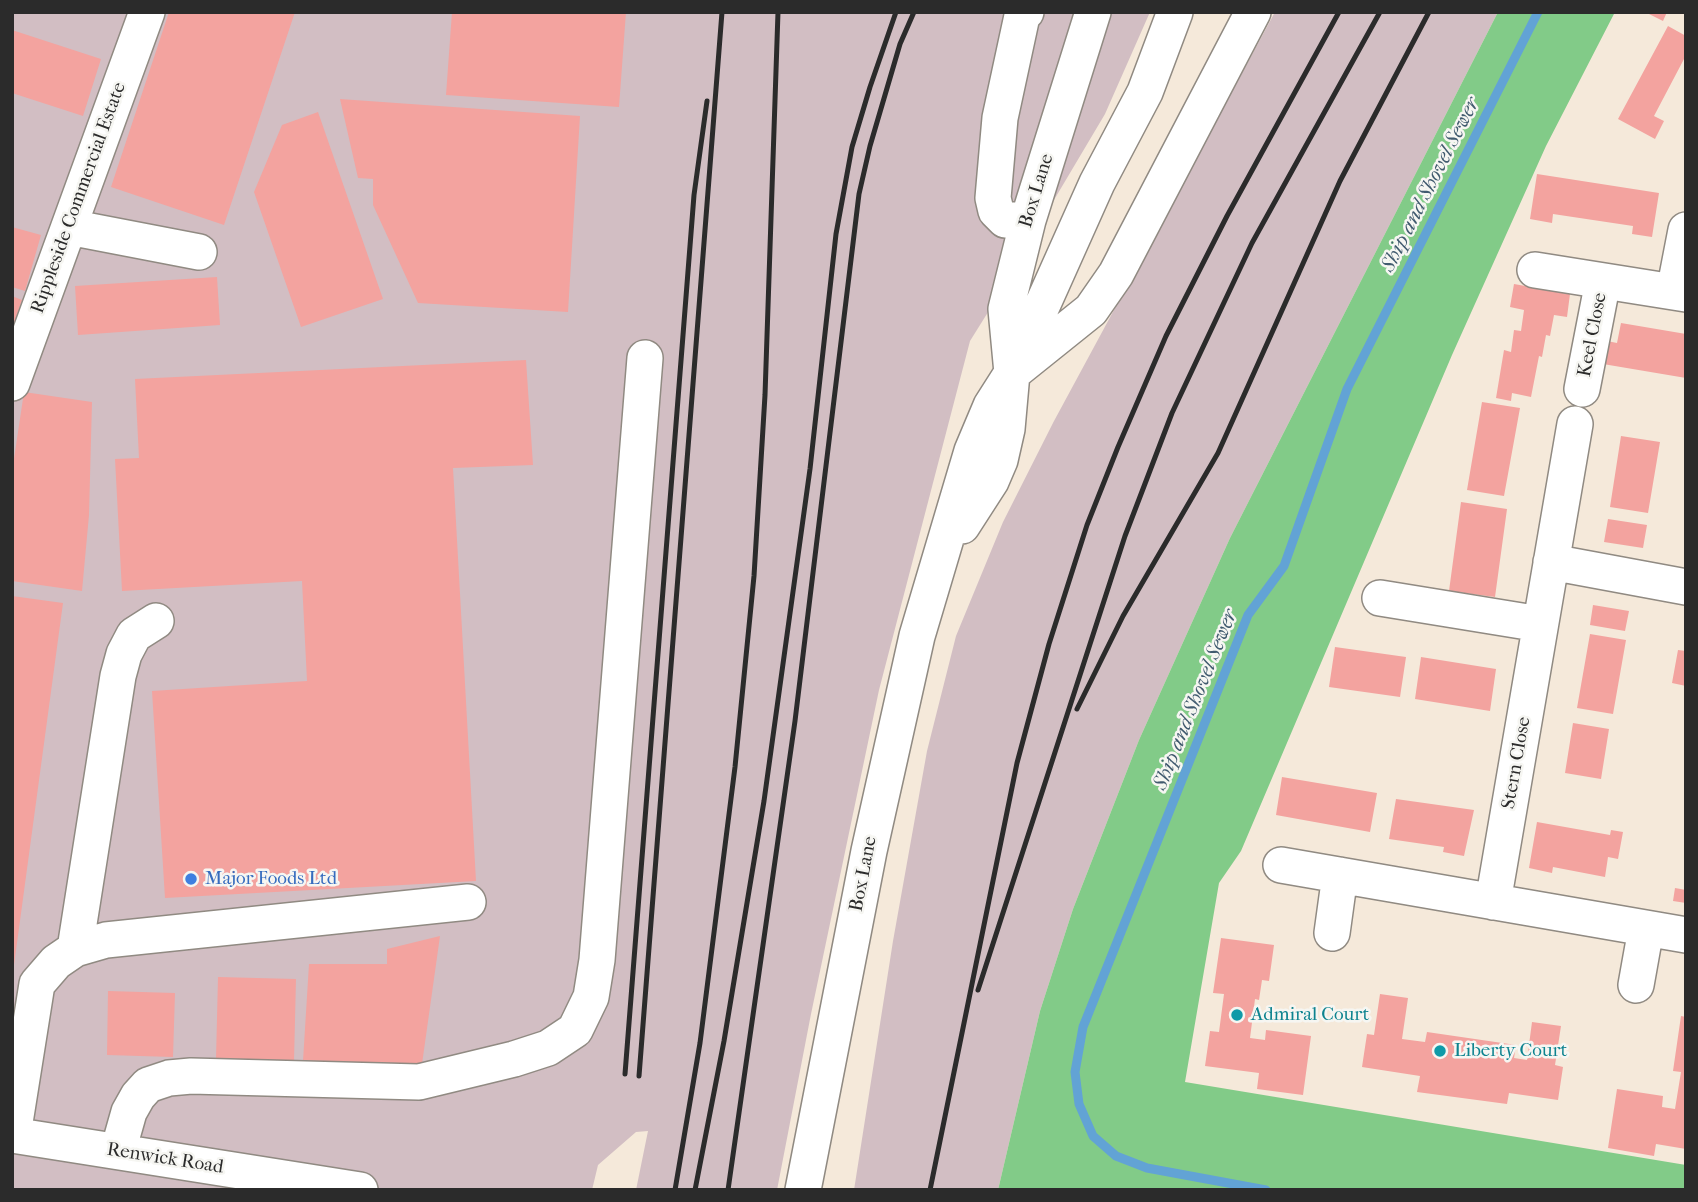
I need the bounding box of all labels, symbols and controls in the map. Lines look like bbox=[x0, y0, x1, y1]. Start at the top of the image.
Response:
street label: Rippleside Commercial Estate bbox=[26, 79, 132, 317]
water label: Ship and Shovel Sewer bbox=[1376, 93, 1486, 277]
street label: Box Lane bbox=[1015, 151, 1059, 231]
street label: Keel Close bbox=[1574, 291, 1612, 379]
water label: Ship and Shovel Sewer bbox=[1148, 606, 1244, 794]
street label: Stern Close bbox=[1498, 715, 1536, 811]
street label: Box Lane bbox=[846, 834, 882, 914]
place label: Major Foods Ltd bbox=[205, 868, 337, 890]
marker: Major Foods Ltd bbox=[183, 871, 199, 887]
place label: Admiral Court bbox=[1251, 1004, 1369, 1026]
marker: Admiral Court bbox=[1229, 1007, 1245, 1023]
place label: Liberty Court bbox=[1454, 1040, 1567, 1062]
marker: Liberty Court bbox=[1432, 1043, 1448, 1059]
street label: Renwick Road bbox=[105, 1139, 225, 1179]

